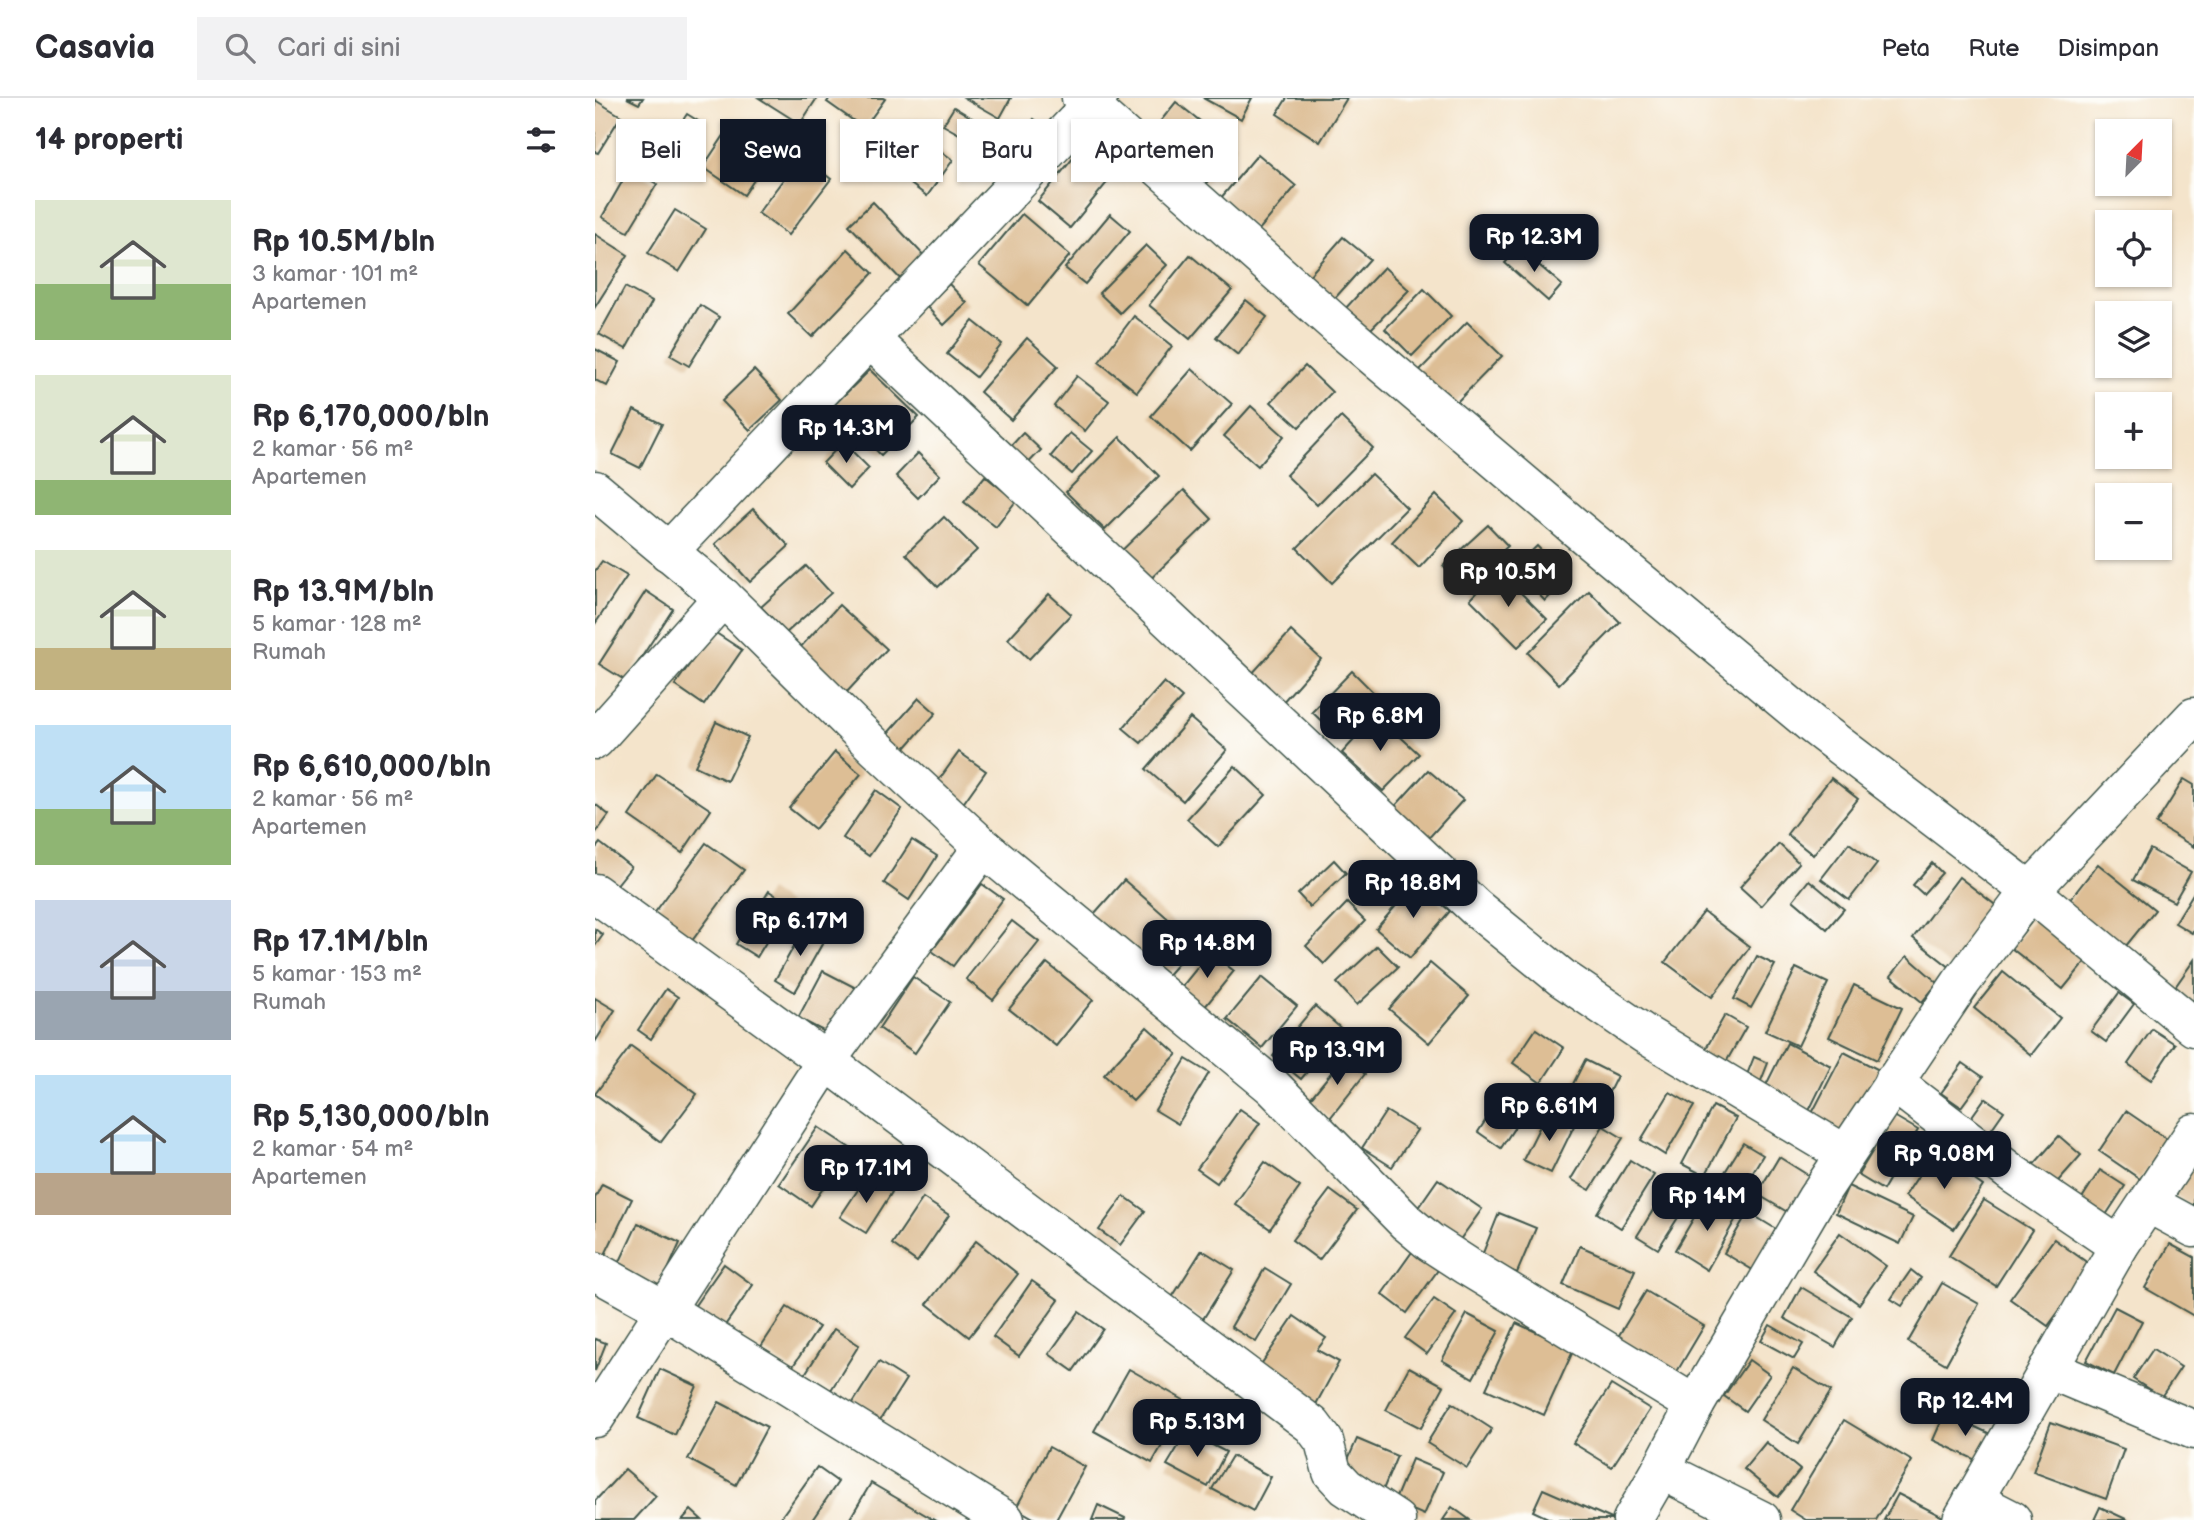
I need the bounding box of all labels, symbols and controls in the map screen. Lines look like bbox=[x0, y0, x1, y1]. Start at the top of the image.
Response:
search box bbox=[197, 17, 687, 80]
text: Casavia bbox=[35, 28, 155, 68]
icon: search bbox=[221, 29, 259, 67]
text: Cari di sini bbox=[277, 33, 401, 64]
text: Peta bbox=[1882, 34, 1930, 63]
text: Rute bbox=[1968, 34, 2020, 63]
text: Disimpan bbox=[2058, 34, 2159, 63]
chip: Beli bbox=[616, 119, 706, 182]
chip: Sewa bbox=[720, 119, 826, 182]
chip: Filter bbox=[840, 119, 943, 182]
chip: Baru bbox=[957, 119, 1057, 182]
chip: Apartemen bbox=[1071, 119, 1238, 182]
north arrow bbox=[2095, 119, 2172, 196]
map controls bbox=[2095, 119, 2172, 560]
icon: filters bbox=[522, 121, 560, 159]
text: 14 properti bbox=[35, 122, 183, 158]
button: locate bbox=[2095, 210, 2172, 287]
pin: Rp 12.3M bbox=[1462, 214, 1606, 274]
text: Rp 12.3M bbox=[1486, 223, 1582, 251]
text: Rp 10.5M/bln bbox=[252, 224, 435, 260]
icon: home bbox=[91, 228, 175, 312]
text: 3 kamar · 101 m² bbox=[252, 260, 418, 288]
text: Apartemen bbox=[252, 288, 367, 316]
button: layers bbox=[2095, 301, 2172, 378]
button: + bbox=[2095, 392, 2172, 469]
text: Rp 6,170,000/bln bbox=[252, 399, 490, 435]
icon: home bbox=[91, 403, 175, 487]
pin: Rp 14.3M bbox=[774, 406, 918, 465]
text: Rp 14.3M bbox=[798, 414, 894, 442]
text: 2 kamar · 56 m² bbox=[252, 435, 413, 463]
text: Apartemen bbox=[252, 463, 367, 491]
button: − bbox=[2095, 483, 2172, 560]
pin: Rp 10.5M bbox=[1436, 550, 1580, 609]
text: Rp 10.5M bbox=[1459, 558, 1557, 586]
text: Rp 13.9M/bln bbox=[252, 574, 434, 610]
icon: home bbox=[91, 578, 175, 662]
text: 5 kamar · 128 m² bbox=[252, 610, 422, 638]
text: Rumah bbox=[252, 638, 326, 666]
pin: Rp 6.8M bbox=[1315, 694, 1445, 753]
text: Rp 6.8M bbox=[1336, 702, 1424, 730]
text: Rp 6,610,000/bln bbox=[252, 749, 491, 785]
icon: home bbox=[91, 753, 175, 837]
text: 2 kamar · 56 m² bbox=[252, 785, 413, 813]
text: Apartemen bbox=[252, 813, 367, 841]
pin: Rp 18.8M bbox=[1341, 860, 1485, 920]
text: Rp 18.8M bbox=[1364, 869, 1462, 897]
pin: Rp 6.17M bbox=[728, 898, 872, 958]
text: Rp 6.17M bbox=[752, 907, 848, 935]
pin: Rp 14.8M bbox=[1135, 920, 1279, 980]
text: Rp 17.1M/bln bbox=[252, 924, 428, 960]
icon: home bbox=[91, 928, 175, 1012]
text: Rp 14.8M bbox=[1158, 929, 1256, 957]
text: 5 kamar · 153 m² bbox=[252, 960, 422, 988]
text: Rumah bbox=[252, 988, 326, 1016]
pin: Rp 13.9M bbox=[1265, 1028, 1409, 1087]
text: Rp 13.9M bbox=[1289, 1036, 1385, 1064]
pin: Rp 6.61M bbox=[1477, 1084, 1621, 1143]
text: Rp 6.61M bbox=[1500, 1092, 1598, 1120]
text: Rp 5,130,000/bln bbox=[252, 1099, 490, 1135]
icon: home bbox=[91, 1103, 175, 1187]
pin: Rp 9.08M bbox=[1872, 1132, 2016, 1191]
text: 2 kamar · 54 m² bbox=[252, 1135, 413, 1163]
text: Rp 9.08M bbox=[1893, 1140, 1995, 1168]
pin: Rp 17.1M bbox=[794, 1146, 938, 1205]
text: Rp 17.1M bbox=[820, 1154, 912, 1182]
text: Apartemen bbox=[252, 1163, 367, 1191]
pin: Rp 14M bbox=[1650, 1174, 1764, 1233]
text: Rp 14M bbox=[1668, 1182, 1746, 1210]
pin: Rp 12.4M bbox=[1893, 1378, 2037, 1438]
text: Rp 12.4M bbox=[1916, 1387, 2014, 1415]
pin: Rp 5.13M bbox=[1125, 1400, 1269, 1459]
text: Rp 5.13M bbox=[1149, 1408, 1245, 1436]

